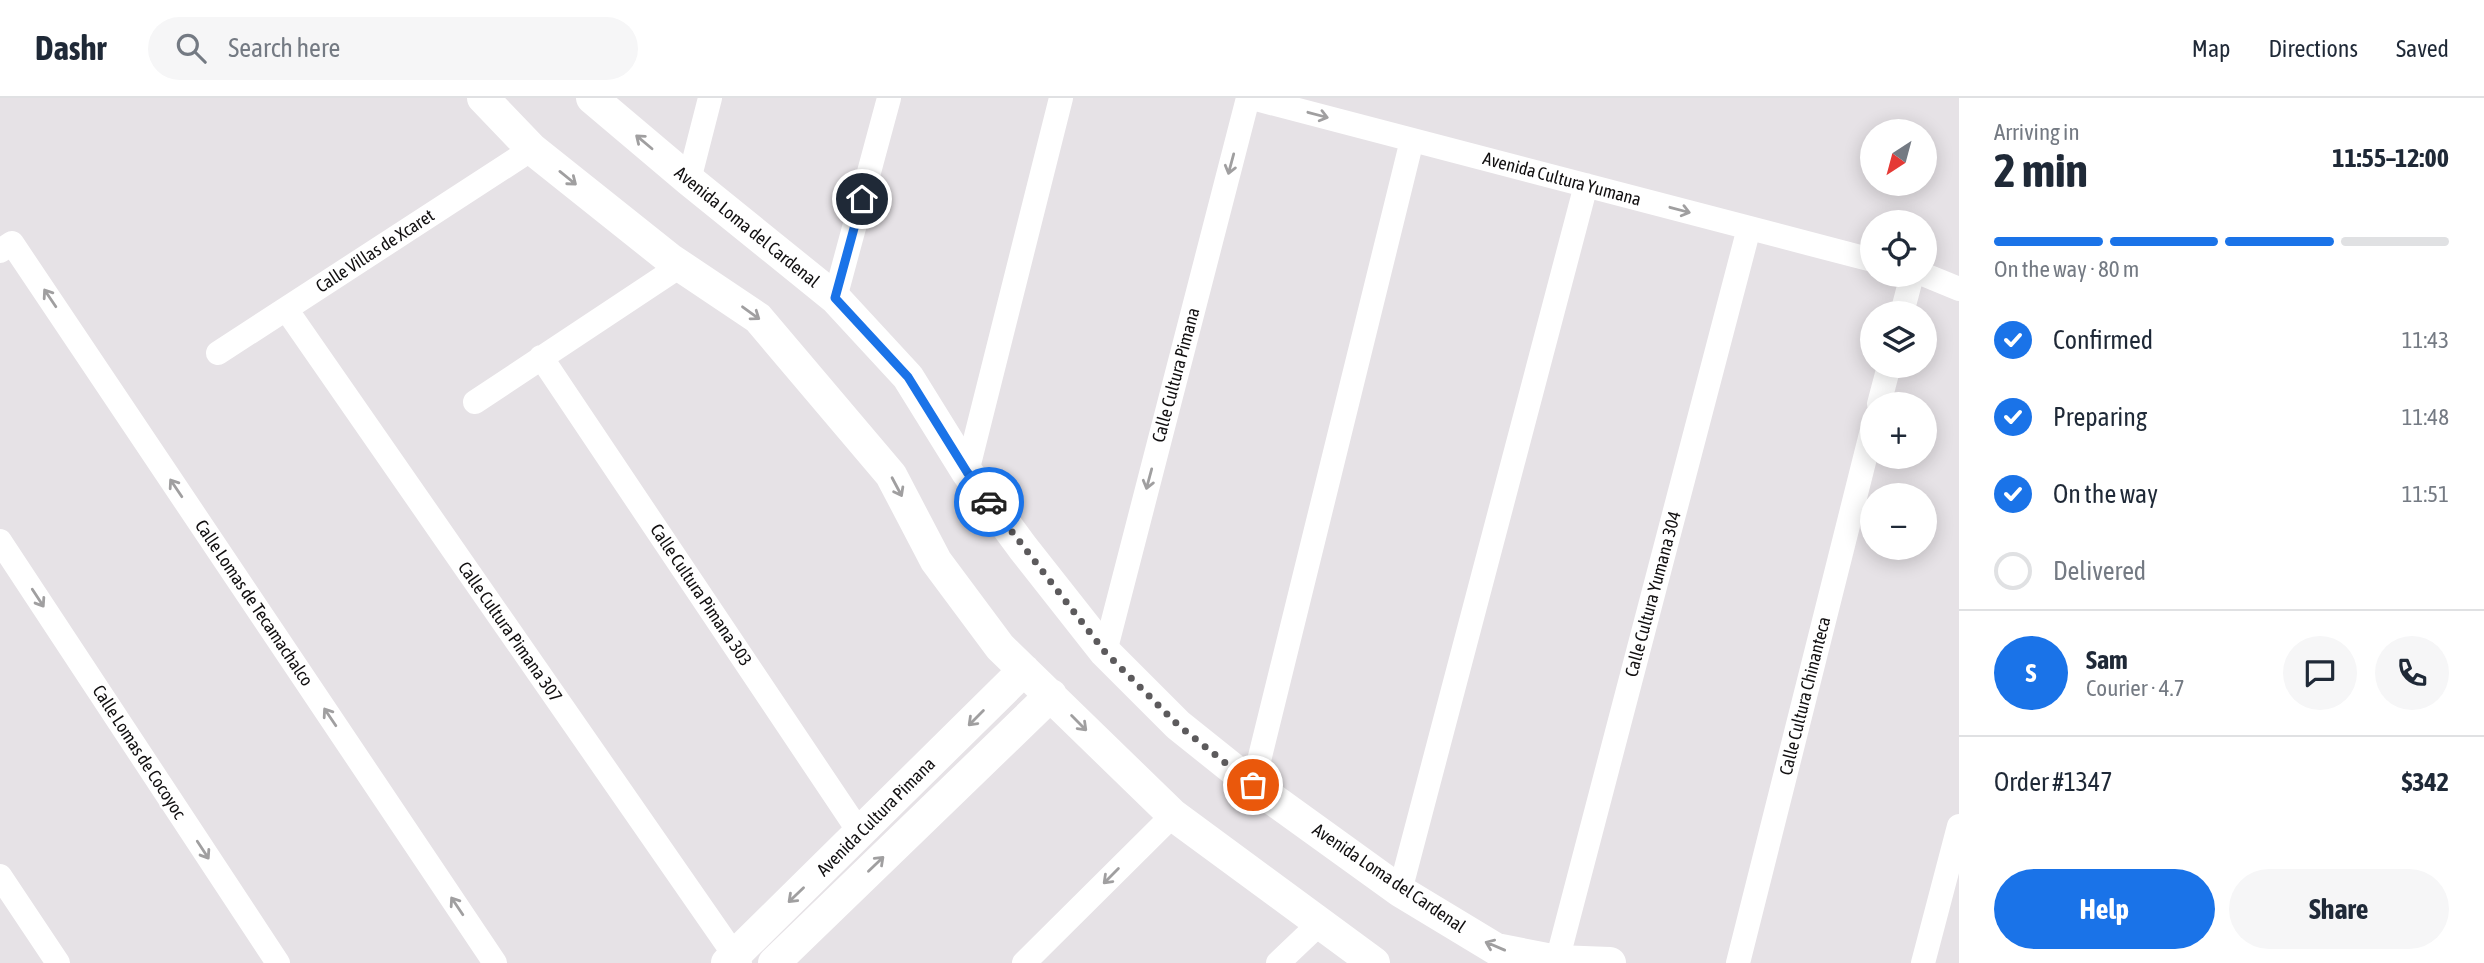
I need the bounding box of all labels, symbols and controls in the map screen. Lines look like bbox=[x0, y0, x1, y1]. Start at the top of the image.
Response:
search box bbox=[148, 17, 638, 80]
text: Dashr bbox=[35, 29, 106, 67]
icon: search bbox=[172, 29, 210, 67]
text: Search here bbox=[228, 33, 340, 63]
text: Map bbox=[2192, 35, 2230, 62]
text: Directions bbox=[2268, 35, 2358, 62]
text: Saved bbox=[2396, 35, 2449, 62]
one-way arrow bbox=[1306, 109, 1329, 122]
north arrow bbox=[1860, 119, 1937, 196]
map controls bbox=[1860, 119, 1937, 560]
text: Arriving in bbox=[1994, 119, 2080, 145]
one-way arrow bbox=[635, 134, 653, 150]
text: 11:55–12:00 bbox=[2332, 143, 2449, 173]
text: 2 min bbox=[1994, 144, 2088, 197]
street label: Avenida Cultura Yumana bbox=[1481, 147, 1643, 210]
one-way arrow bbox=[1224, 152, 1237, 175]
street label: Avenida Loma del Cardenal bbox=[671, 162, 824, 292]
pin bbox=[832, 169, 892, 229]
one-way arrow bbox=[559, 171, 577, 186]
icon: home bbox=[843, 180, 881, 218]
one-way arrow bbox=[1669, 204, 1691, 217]
street label: Calle Villas de Xcaret bbox=[312, 205, 438, 297]
button: locate bbox=[1860, 210, 1937, 287]
text: On the way · 80 m bbox=[1994, 256, 2139, 282]
one-way arrow bbox=[42, 289, 56, 309]
button: layers bbox=[1860, 301, 1937, 378]
street label: Calle Cultura Pimana bbox=[1147, 305, 1204, 445]
one-way arrow bbox=[741, 306, 760, 320]
icon: check bbox=[1994, 321, 2032, 359]
text: Confirmed bbox=[2053, 325, 2153, 355]
text: 11:43 bbox=[2402, 327, 2449, 353]
button: + bbox=[1860, 392, 1937, 469]
icon: check bbox=[1994, 398, 2032, 436]
text: Preparing bbox=[2053, 402, 2147, 432]
text: 11:48 bbox=[2402, 404, 2449, 430]
courier bbox=[954, 467, 1024, 537]
one-way arrow bbox=[1142, 468, 1155, 490]
icon: check bbox=[1994, 475, 2032, 513]
one-way arrow bbox=[891, 476, 904, 497]
one-way arrow bbox=[169, 478, 183, 498]
text: On the way bbox=[2053, 479, 2158, 509]
text: 11:51 bbox=[2402, 481, 2449, 507]
icon: car bbox=[970, 483, 1008, 521]
button: − bbox=[1860, 483, 1937, 560]
street label: Calle Cultura Yumana 304 bbox=[1620, 509, 1685, 679]
street label: Calle Lomas de Tecamachalco bbox=[191, 516, 318, 690]
street label: Calle Cultura Pimana 303 bbox=[646, 520, 757, 670]
text: Delivered bbox=[2053, 556, 2146, 586]
street label: Calle Cultura Pimana 307 bbox=[454, 557, 567, 706]
one-way arrow bbox=[31, 588, 45, 608]
street label: Calle Cultura Chinanteca bbox=[1775, 614, 1834, 777]
button: chat bbox=[2283, 636, 2357, 710]
button: phone bbox=[2375, 636, 2449, 710]
text: Sam bbox=[2086, 645, 2128, 675]
text: S bbox=[2026, 658, 2036, 688]
text: Courier · 4.7 bbox=[2086, 675, 2185, 701]
street label: Calle Lomas de Cocoyoc bbox=[88, 681, 191, 823]
one-way arrow bbox=[323, 708, 337, 727]
one-way arrow bbox=[967, 709, 984, 726]
one-way arrow bbox=[1071, 714, 1088, 731]
street label: Avenida Cultura Pimana bbox=[812, 753, 939, 880]
pin bbox=[1223, 755, 1283, 815]
icon: bag bbox=[1234, 766, 1272, 804]
text: Order #1347 bbox=[1994, 767, 2113, 797]
text: $342 bbox=[2401, 767, 2449, 797]
street label: Avenida Loma del Cardenal bbox=[1309, 819, 1470, 937]
one-way arrow bbox=[196, 839, 210, 859]
one-way arrow bbox=[867, 856, 884, 873]
one-way arrow bbox=[1103, 868, 1120, 885]
button: Help bbox=[1994, 869, 2215, 949]
button: Share bbox=[2229, 869, 2449, 949]
one-way arrow bbox=[788, 887, 805, 904]
one-way arrow bbox=[450, 897, 464, 916]
one-way arrow bbox=[1485, 939, 1506, 952]

